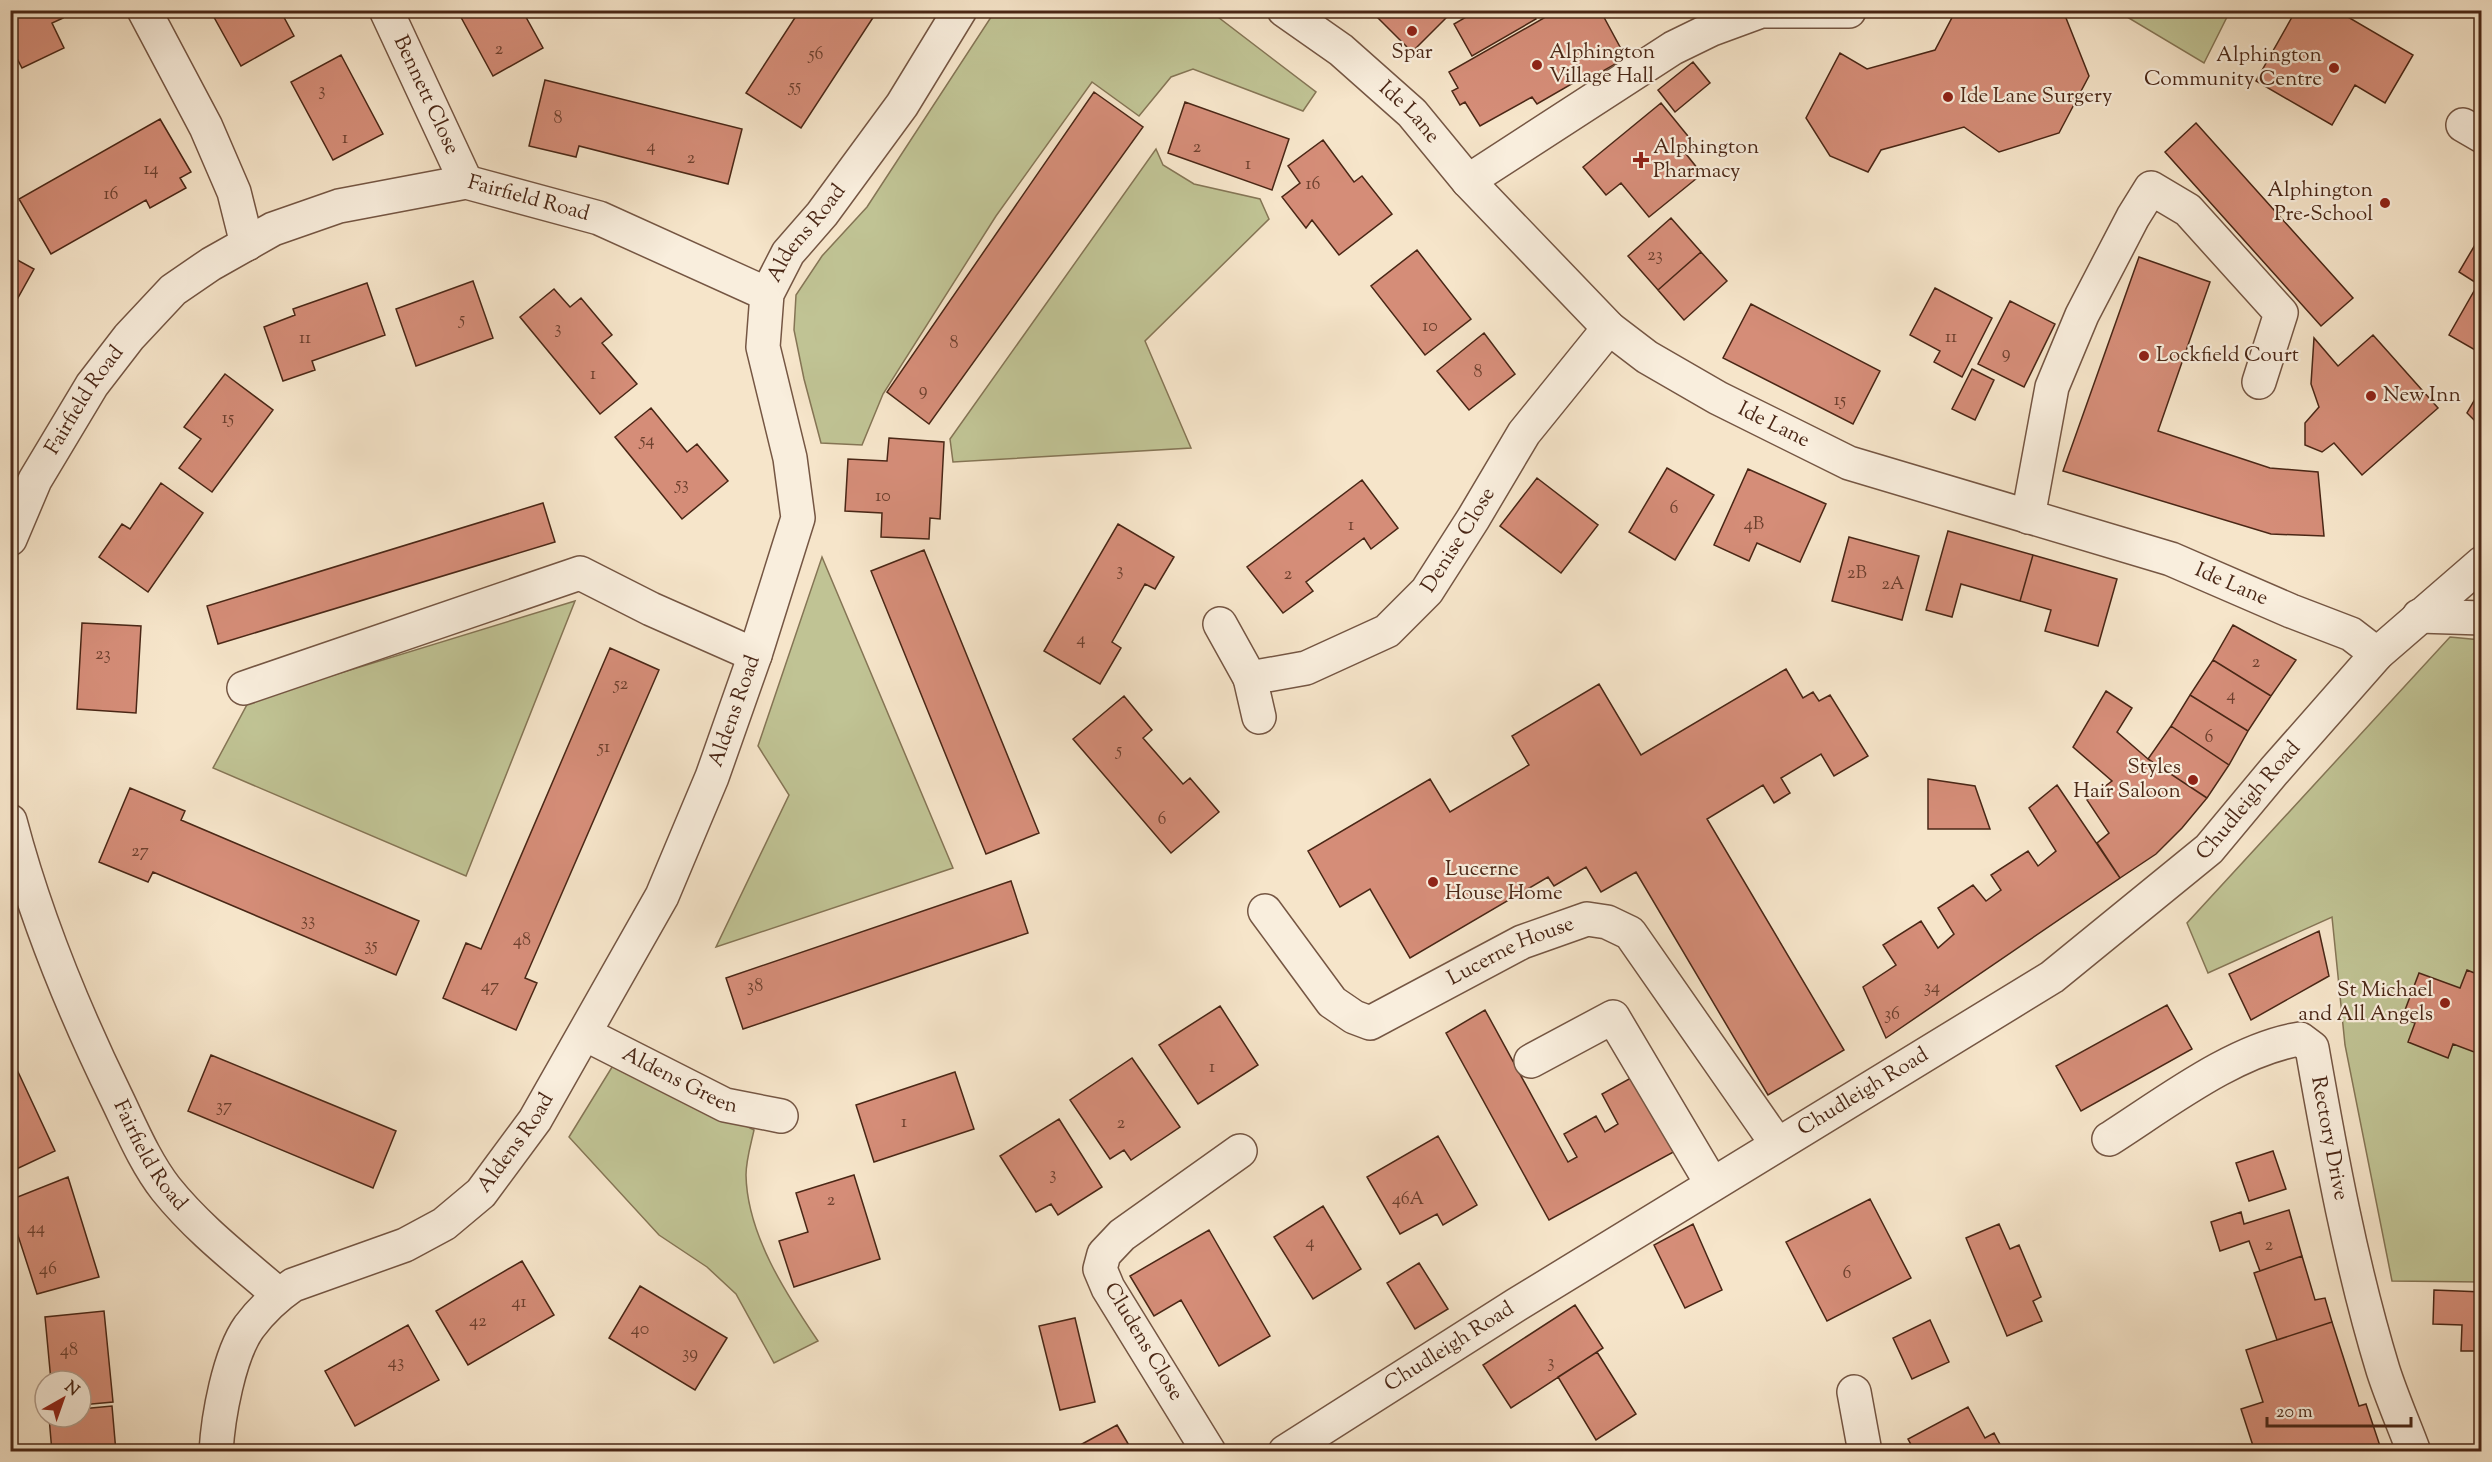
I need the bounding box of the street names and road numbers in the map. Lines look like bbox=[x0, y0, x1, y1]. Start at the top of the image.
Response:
street label: Bennett Close bbox=[385, 31, 466, 160]
street label: Ide Lane bbox=[1371, 74, 1446, 150]
street label: Fairfield Road bbox=[464, 168, 593, 230]
street label: Aldens Road bbox=[760, 178, 854, 288]
street label: Fairfield Road bbox=[38, 340, 132, 461]
street label: Ide Lane bbox=[1732, 395, 1815, 456]
street label: Denise Close bbox=[1414, 482, 1503, 599]
street label: Ide Lane bbox=[2190, 556, 2273, 614]
street label: Aldens Road bbox=[702, 651, 769, 771]
street label: Chudleigh Road bbox=[2190, 735, 2308, 868]
street label: Lucerne House bbox=[1442, 910, 1578, 994]
street label: Aldens Green bbox=[616, 1040, 740, 1122]
street label: Chudleigh Road bbox=[1792, 1041, 1935, 1144]
street label: Rectory Drive bbox=[2302, 1074, 2355, 1203]
street label: Aldens Road bbox=[471, 1088, 562, 1200]
street label: Fairfield Road bbox=[105, 1095, 194, 1218]
street label: Cludens Close bbox=[1096, 1277, 1190, 1407]
street label: Chudleigh Road bbox=[1379, 1295, 1520, 1400]

